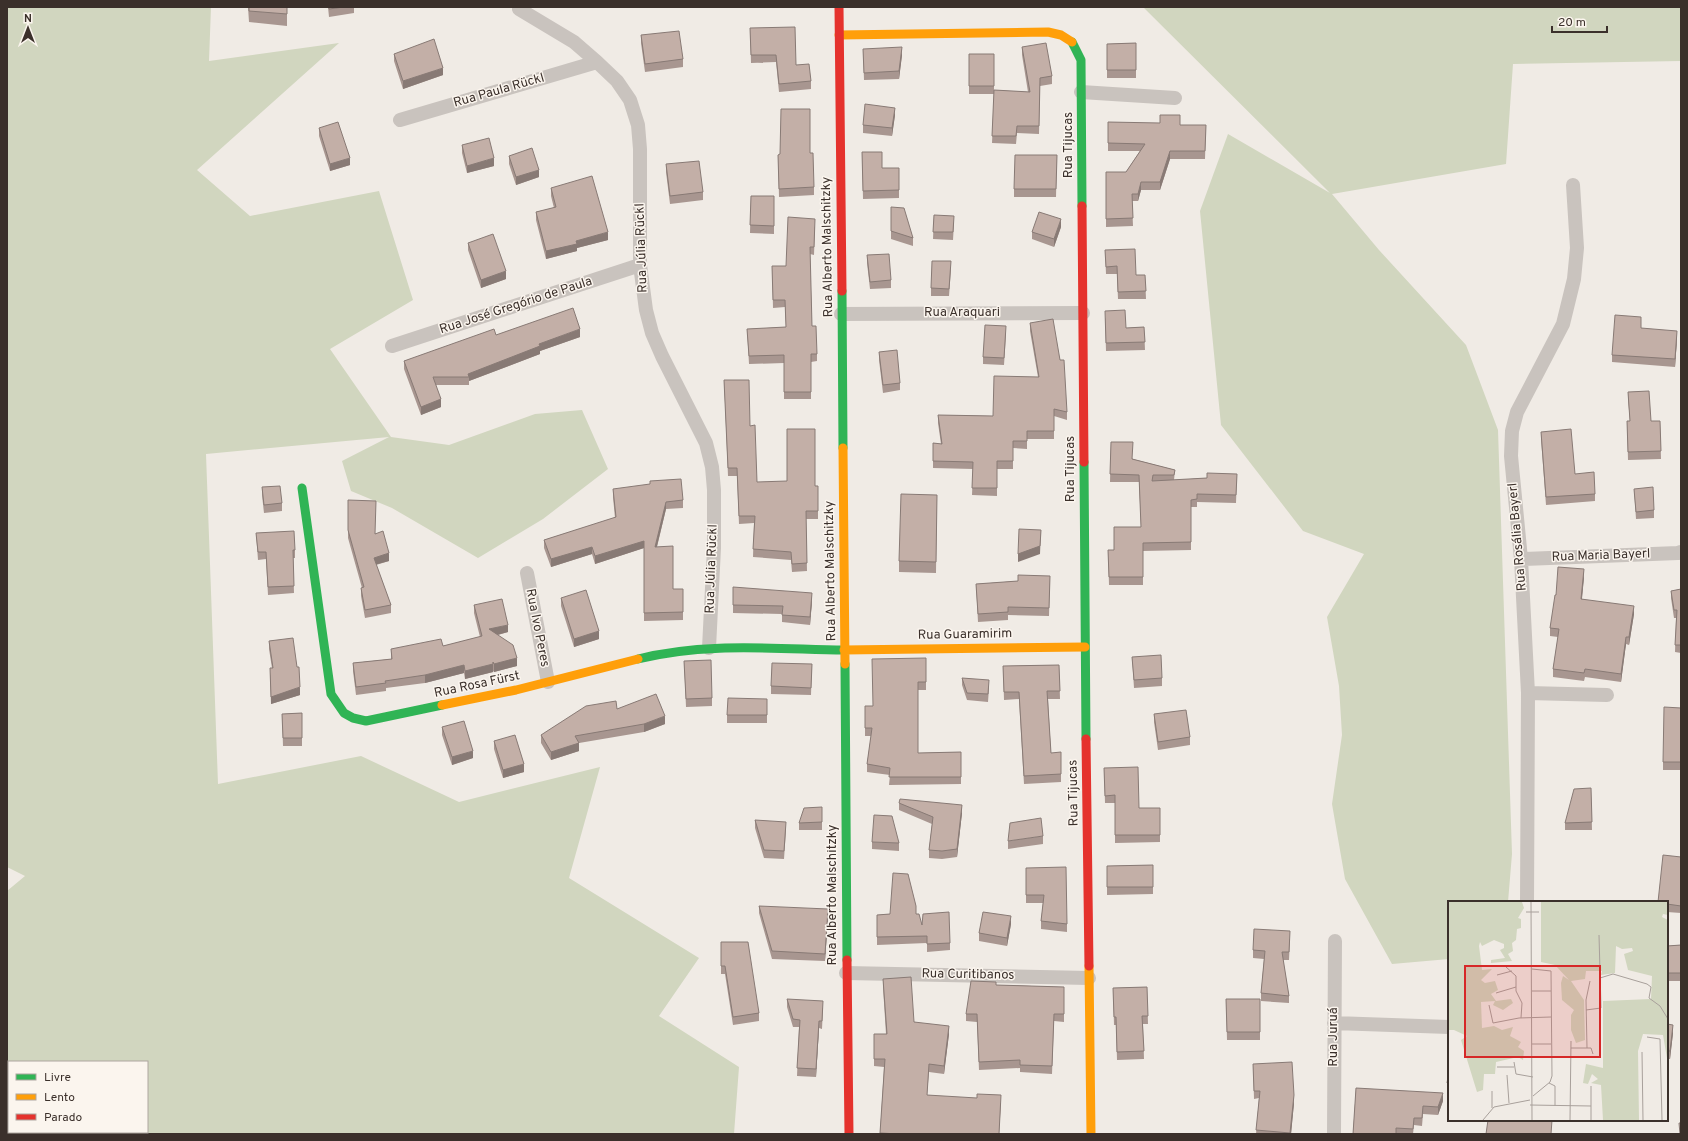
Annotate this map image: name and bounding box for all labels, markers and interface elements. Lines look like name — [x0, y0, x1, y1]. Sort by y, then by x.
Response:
north arrow — [8, 8, 48, 48]
scale bar — [1552, 8, 1607, 34]
text: N — [24, 12, 32, 26]
text: 20 m — [1558, 15, 1586, 31]
street label: Rua Paula Rückl — [452, 70, 546, 112]
street label: Rua Tijucas — [1061, 112, 1077, 178]
street label: Rua Alberto Malschitzky — [819, 176, 837, 318]
street label: Rua Júlia Rückl — [632, 203, 652, 293]
street label: Rua José Gregório de Paula — [438, 274, 594, 338]
street label: Rua Araquari — [924, 305, 1000, 321]
street label: Rua Tijucas — [1063, 436, 1079, 502]
street label: Rua Rosália Bayerl — [1505, 482, 1531, 592]
street label: Rua Alberto Malschitzky — [822, 500, 840, 642]
street label: Rua Júlia Rückl — [702, 524, 722, 614]
street label: Rua Maria Bayerl — [1551, 546, 1651, 566]
street label: Rua Ivo Peres — [522, 588, 552, 668]
street label: Rua Guaramirim — [918, 626, 1012, 644]
street label: Rua Rosa Fürst — [433, 668, 521, 702]
street label: Rua Tijucas — [1065, 760, 1083, 826]
street label: Rua Alberto Malschitzky — [825, 824, 841, 965]
inset map — [1448, 901, 1668, 1121]
street label: Rua Curitibanos — [921, 966, 1015, 984]
street label: Rua Juruá — [1326, 1007, 1342, 1067]
legend — [8, 1061, 148, 1133]
text: Livre — [44, 1070, 71, 1086]
text: Lento — [44, 1090, 75, 1106]
text: Parado — [44, 1110, 82, 1126]

